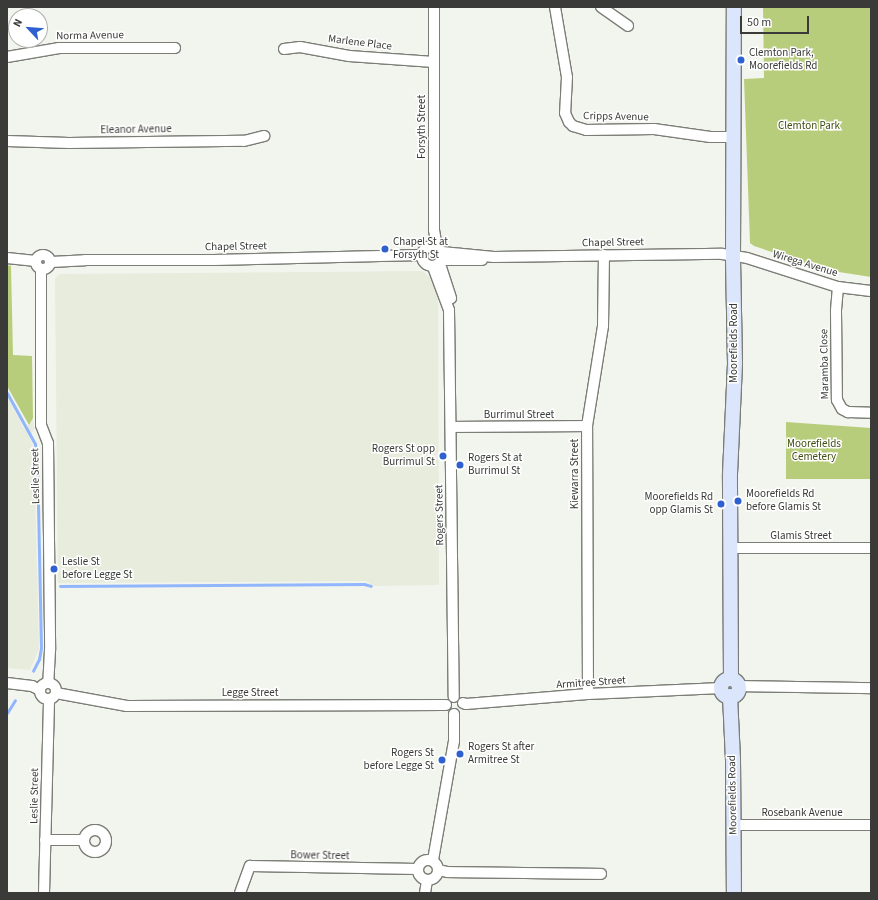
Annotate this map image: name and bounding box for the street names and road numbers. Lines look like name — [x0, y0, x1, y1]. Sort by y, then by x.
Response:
street label: Norma Avenue — [56, 29, 124, 43]
street label: Marlene Place — [327, 33, 393, 53]
street label: Forsyth Street — [415, 95, 429, 159]
street label: Cripps Avenue — [583, 110, 649, 124]
street label: Eleanor Avenue — [100, 123, 172, 137]
street label: Chapel Street — [582, 236, 644, 250]
street label: Chapel Street — [205, 240, 267, 254]
street label: Wirega Avenue — [771, 248, 839, 280]
street label: Moorefields Road — [727, 303, 741, 383]
street label: Maramba Close — [818, 329, 832, 399]
street label: Burrimul Street — [484, 408, 554, 422]
street label: Kiewarra Street — [568, 439, 582, 509]
street label: Leslie Street — [29, 448, 43, 504]
street label: Rogers Street — [433, 484, 447, 546]
street label: Glamis Street — [770, 529, 832, 543]
street label: Armitree Street — [556, 674, 626, 692]
street label: Legge Street — [222, 686, 278, 700]
street label: Moorefields Road — [726, 755, 740, 835]
street label: Leslie Street — [28, 768, 42, 824]
street label: Rosebank Avenue — [761, 806, 843, 820]
street label: Bower Street — [290, 849, 350, 863]

